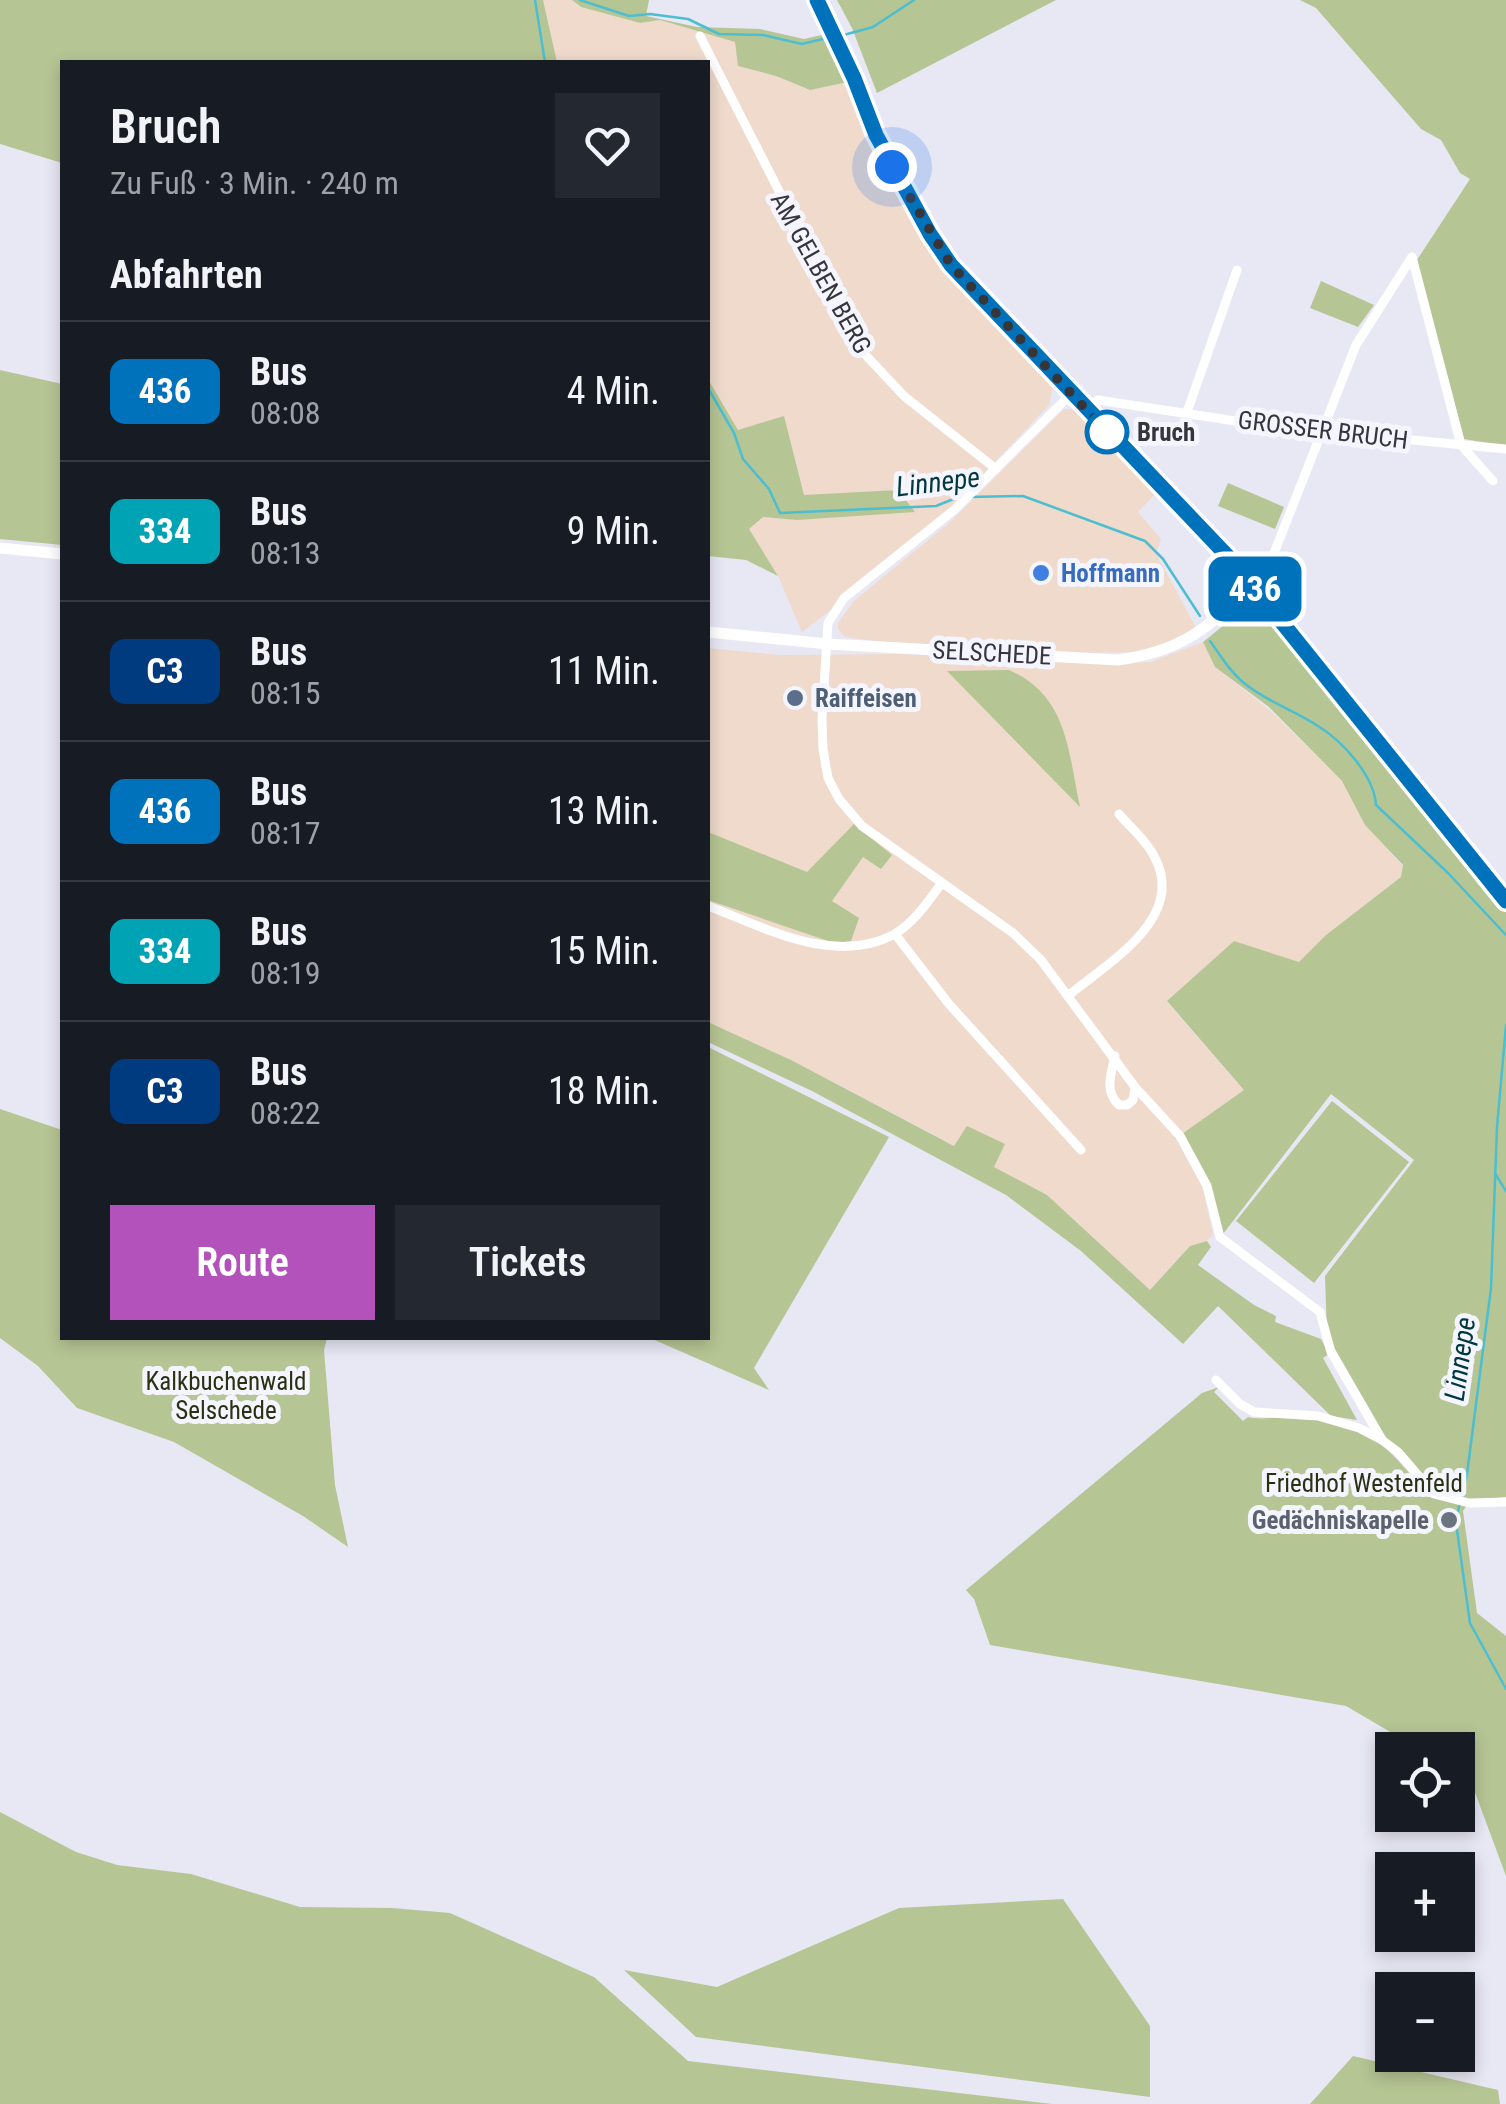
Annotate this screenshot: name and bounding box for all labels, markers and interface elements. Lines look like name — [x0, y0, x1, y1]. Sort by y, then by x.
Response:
button: heart — [555, 93, 660, 198]
text: Bruch — [110, 98, 222, 155]
your location — [867, 142, 917, 192]
text: Zu Fuß · 3 Min. · 240 m — [110, 164, 399, 202]
street label: AM GELBEN BERG — [765, 187, 877, 359]
text: Abfahrten — [110, 253, 263, 297]
text: Bus — [250, 350, 307, 394]
text: 4 Min. — [567, 369, 660, 413]
text: 436 — [138, 371, 192, 412]
text: 08:08 — [250, 394, 321, 432]
street label: GROSSER BRUCH — [1236, 405, 1410, 455]
marker: Bruch — [1086, 411, 1128, 453]
place label: Bruch — [1137, 418, 1195, 447]
water label: Linnepe — [894, 460, 982, 504]
text: Bus — [250, 490, 307, 534]
text: 9 Min. — [567, 509, 660, 553]
text: 334 — [138, 511, 192, 552]
text: 08:13 — [250, 534, 321, 572]
line badge: 436 — [1198, 556, 1312, 622]
place label: Hoffmann — [1061, 559, 1160, 588]
marker: Hoffmann — [1030, 562, 1052, 584]
text: 436 — [1228, 569, 1282, 610]
text: Bus — [250, 630, 307, 674]
street label: SELSCHEDE — [932, 635, 1052, 671]
text: 11 Min. — [548, 649, 660, 693]
text: C3 — [146, 651, 184, 692]
text: 08:15 — [250, 674, 321, 712]
place label: Raiffeisen — [815, 684, 917, 713]
marker: Raiffeisen — [784, 687, 806, 709]
text: Bus — [250, 770, 307, 814]
text: 13 Min. — [548, 789, 660, 833]
text: 436 — [138, 791, 192, 832]
text: 08:17 — [250, 814, 321, 852]
text: Bus — [250, 910, 307, 954]
text: 15 Min. — [548, 929, 660, 973]
text: 334 — [138, 931, 192, 972]
text: 08:19 — [250, 954, 321, 992]
text: Bus — [250, 1050, 307, 1094]
text: 18 Min. — [548, 1069, 660, 1113]
text: C3 — [146, 1071, 184, 1112]
text: 08:22 — [250, 1094, 321, 1132]
button: Route — [110, 1205, 375, 1320]
button: Tickets — [395, 1205, 660, 1320]
water label: Linnepe — [1438, 1315, 1482, 1403]
park label: Kalkbuchenwald Selschede — [146, 1367, 306, 1425]
park label: Friedhof Westenfeld — [1265, 1469, 1463, 1498]
place label: Gedächniskapelle — [1252, 1506, 1429, 1535]
marker: Gedächniskapelle — [1438, 1509, 1460, 1531]
map controls — [1375, 1732, 1475, 2072]
button: locate — [1375, 1732, 1475, 1832]
button: + — [1375, 1852, 1475, 1952]
button: − — [1375, 1972, 1475, 2072]

